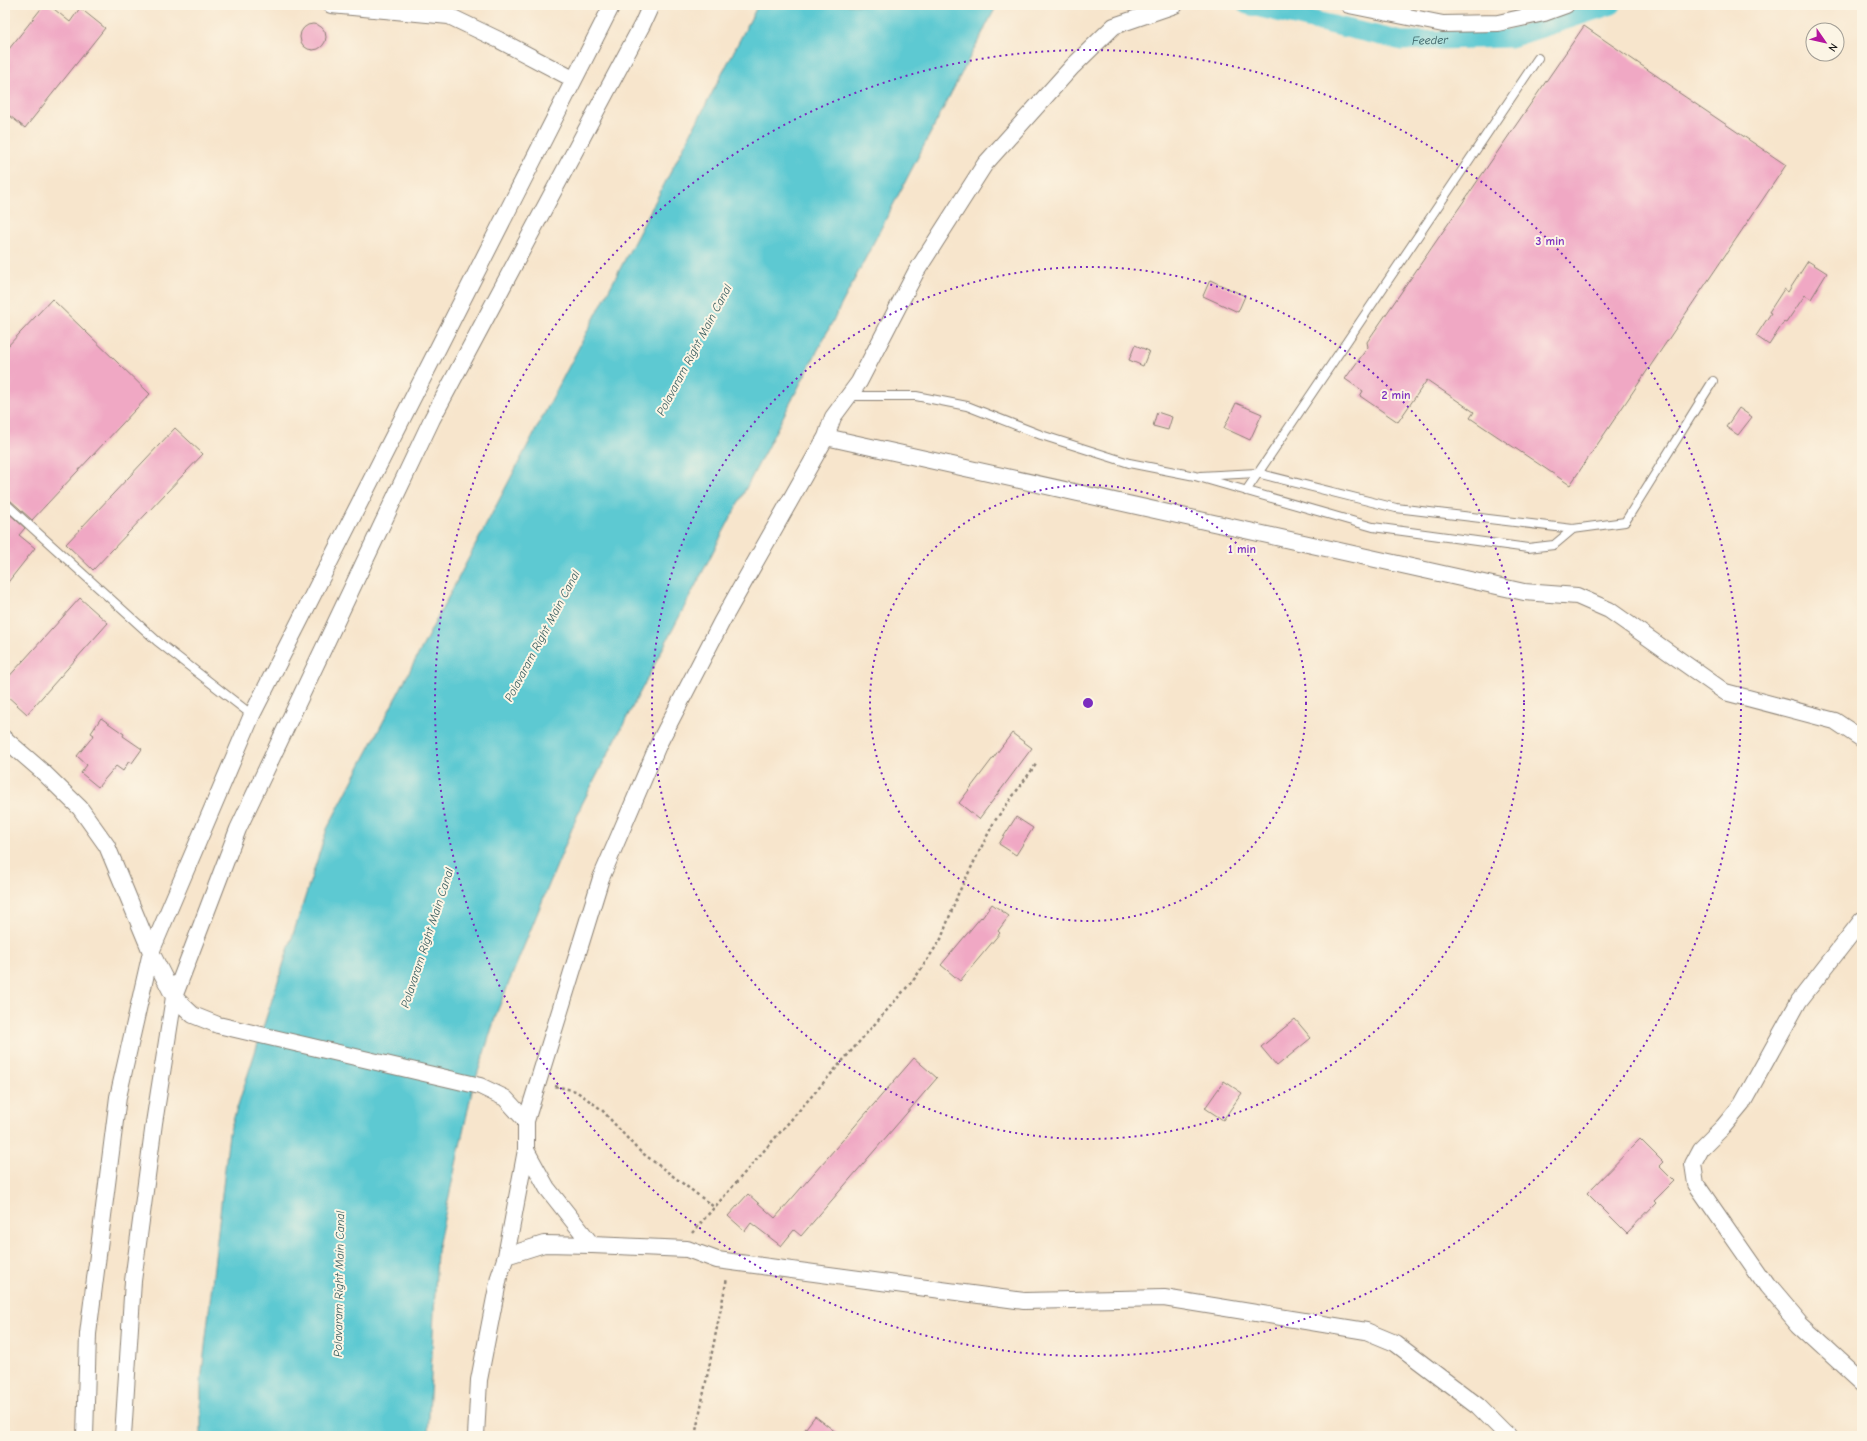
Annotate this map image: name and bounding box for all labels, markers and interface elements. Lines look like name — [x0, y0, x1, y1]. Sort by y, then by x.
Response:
north arrow — [1805, 22, 1845, 62]
water label: Feeder — [1412, 33, 1449, 48]
text: N — [1825, 41, 1840, 54]
text: 3 min — [1535, 234, 1565, 248]
water label: Polavaram Right Main Canal — [653, 282, 735, 418]
text: 2 min — [1381, 388, 1411, 402]
text: 1 min — [1228, 542, 1256, 556]
water label: Polavaram Right Main Canal — [501, 568, 583, 704]
centre of rings — [1081, 696, 1095, 710]
water label: Polavaram Right Main Canal — [398, 866, 456, 1010]
water label: Polavaram Right Main Canal — [331, 1210, 347, 1357]

